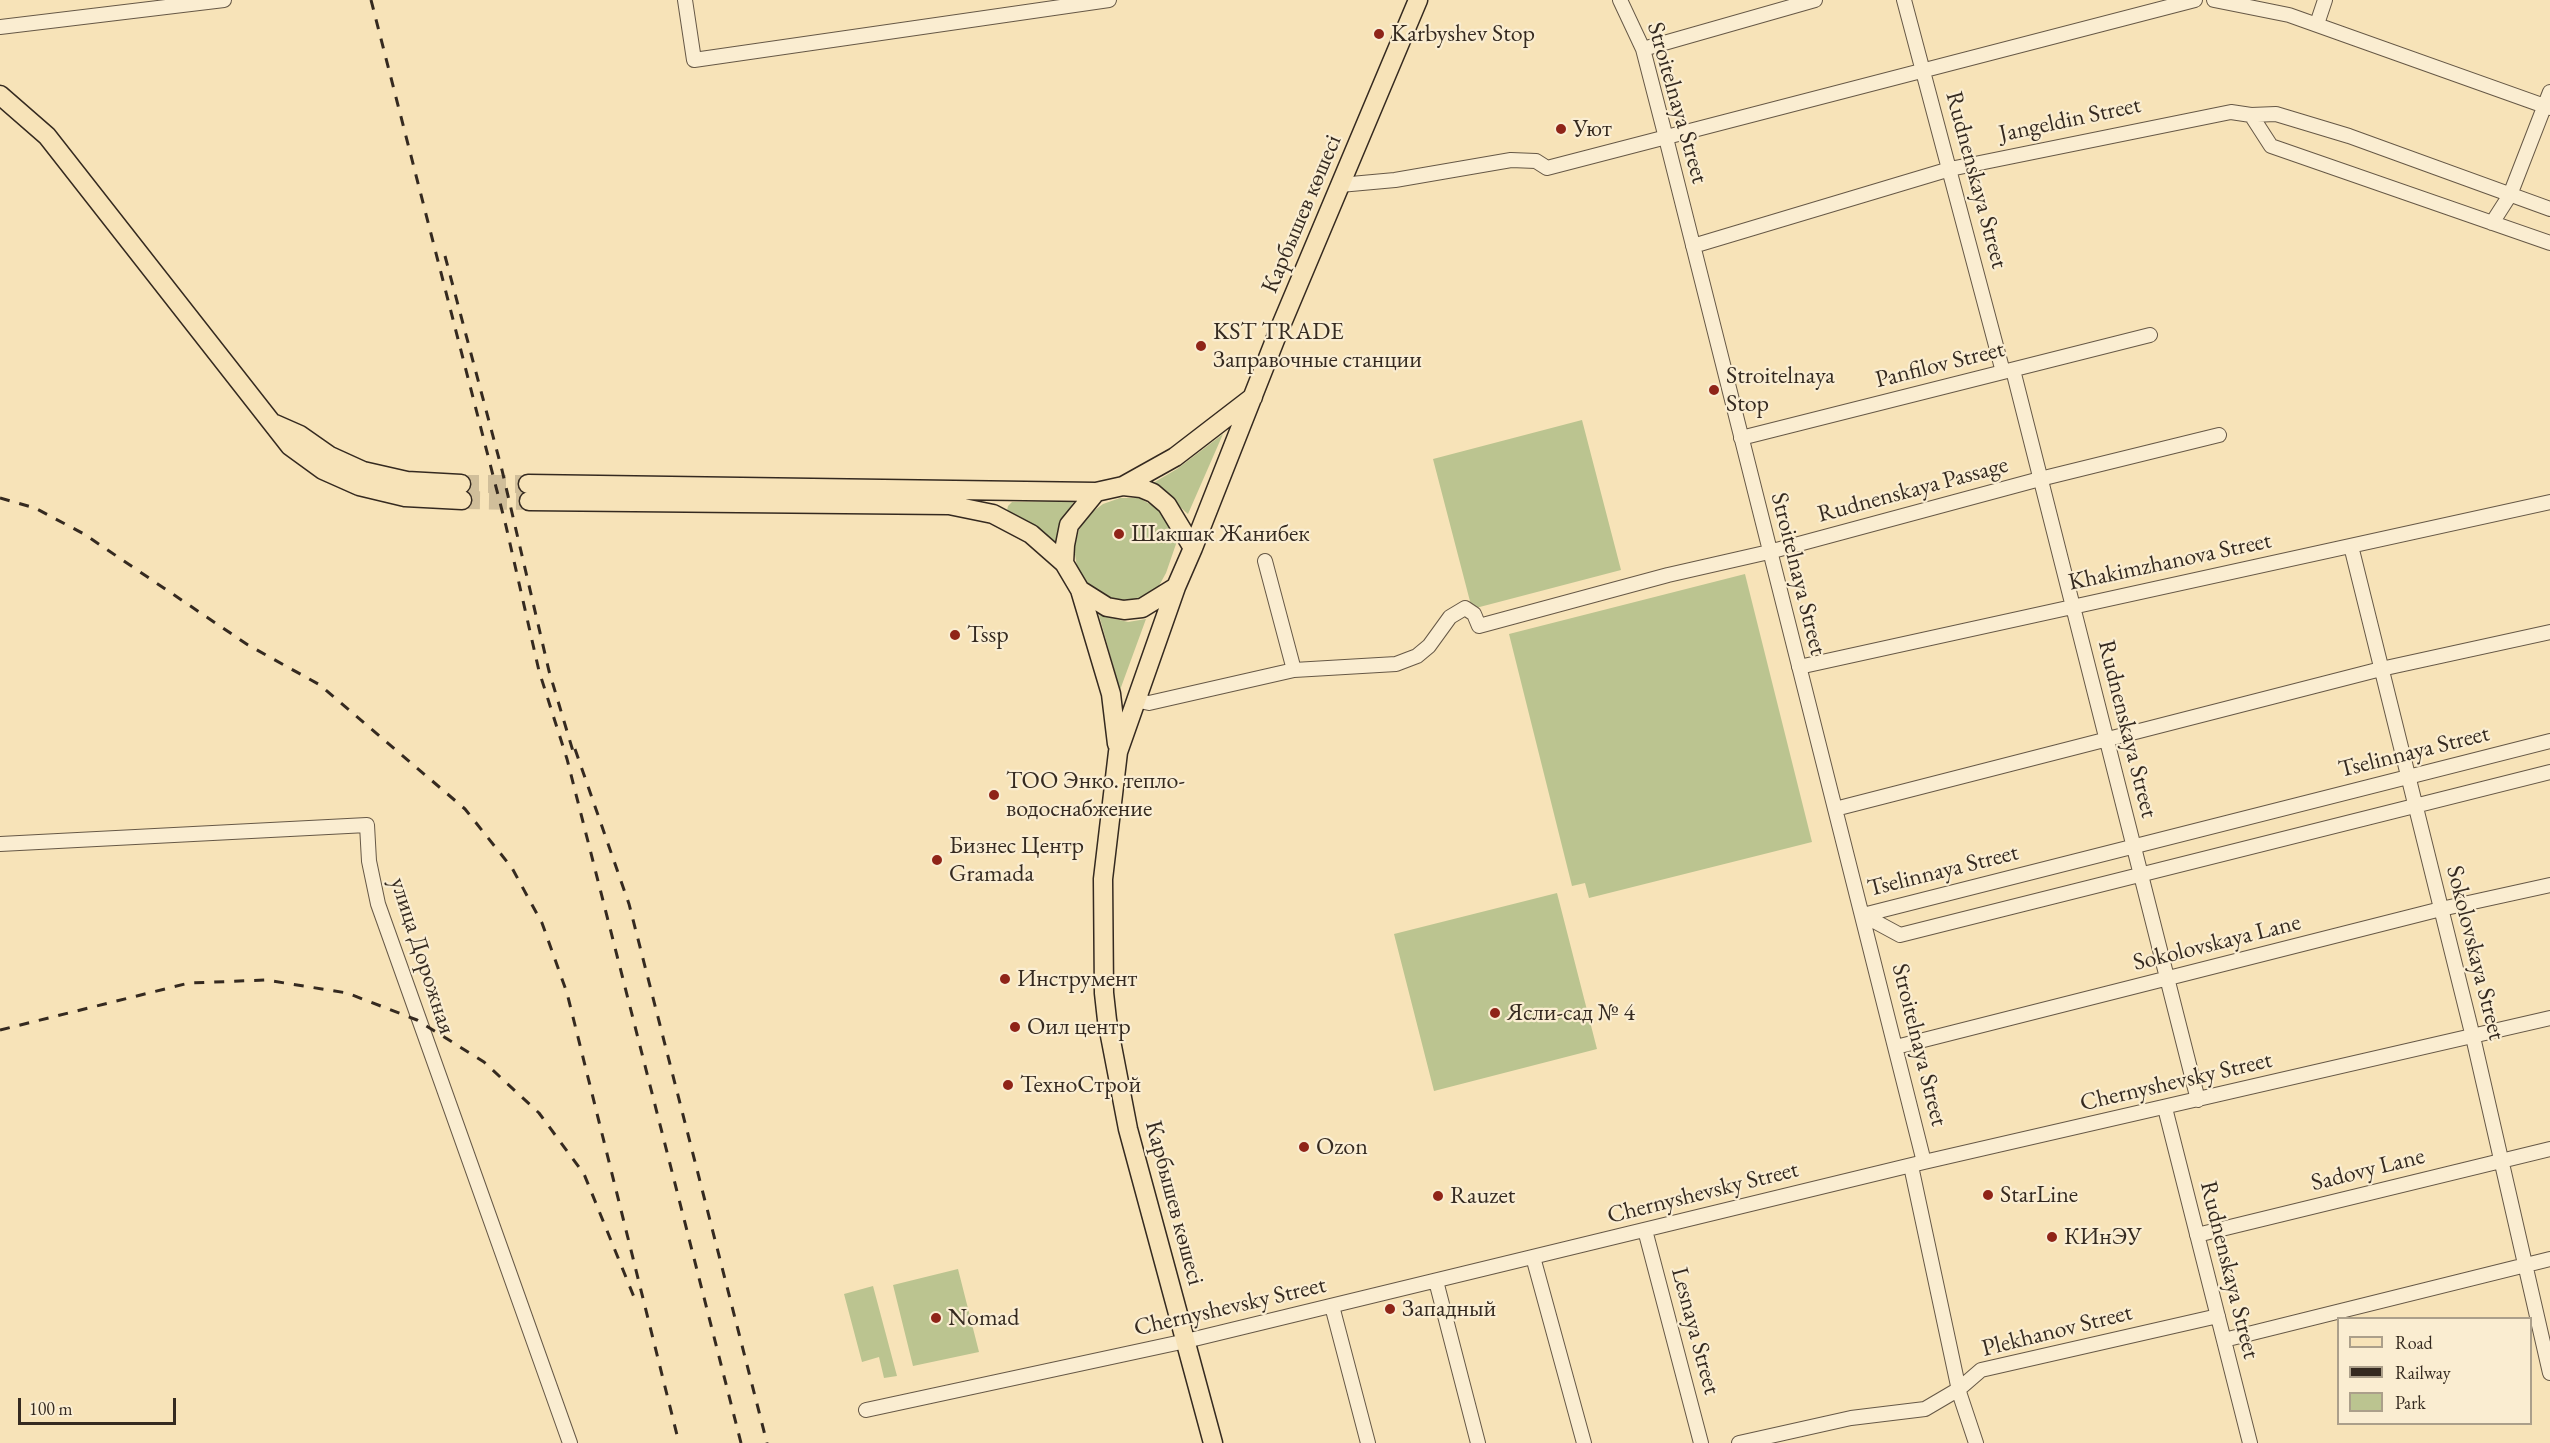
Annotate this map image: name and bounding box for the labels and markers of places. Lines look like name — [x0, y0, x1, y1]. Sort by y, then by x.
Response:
place label: Karbyshev Stop — [1391, 20, 1535, 48]
marker: Karbyshev Stop — [1372, 27, 1386, 41]
place label: Уют — [1573, 115, 1612, 143]
marker: Уют — [1554, 122, 1568, 136]
place label: KST TRADE Заправочные станции — [1213, 318, 1422, 374]
marker: KST TRADE Заправочные станции — [1194, 339, 1208, 353]
place label: Stroitelnaya Stop — [1726, 362, 1835, 418]
marker: Stroitelnaya Stop — [1707, 383, 1721, 397]
place label: Шакшак Жанибек — [1131, 520, 1310, 548]
marker: Шакшак Жанибек — [1112, 527, 1126, 541]
place label: Tssp — [967, 621, 1009, 649]
marker: Tssp — [948, 628, 962, 642]
place label: ТОО Энко. тепло- водоснабжение — [1006, 767, 1185, 823]
marker: ТОО Энко. тепло- водоснабжение — [987, 788, 1001, 802]
place label: Бизнес Центр Gramada — [949, 832, 1084, 888]
marker: Бизнес Центр Gramada — [930, 853, 944, 867]
place label: Инструмент — [1017, 965, 1137, 993]
marker: Инструмент — [998, 972, 1012, 986]
place label: Ясли-сад № 4 — [1507, 999, 1635, 1027]
marker: Ясли-сад № 4 — [1488, 1006, 1502, 1020]
place label: Оил центр — [1027, 1013, 1131, 1041]
marker: Оил центр — [1008, 1020, 1022, 1034]
place label: ТехноСтрой — [1020, 1071, 1141, 1099]
marker: ТехноСтрой — [1001, 1078, 1015, 1092]
place label: Ozon — [1316, 1133, 1368, 1161]
marker: Ozon — [1297, 1140, 1311, 1154]
place label: StarLine — [2000, 1181, 2078, 1209]
place label: Rauzet — [1450, 1182, 1515, 1210]
marker: StarLine — [1981, 1188, 1995, 1202]
marker: Rauzet — [1431, 1189, 1445, 1203]
place label: КИнЭУ — [2064, 1223, 2142, 1251]
marker: КИнЭУ — [2045, 1230, 2059, 1244]
place label: Западный — [1402, 1295, 1496, 1323]
marker: Западный — [1383, 1302, 1397, 1316]
place label: Nomad — [948, 1304, 1019, 1332]
marker: Nomad — [929, 1311, 943, 1325]

